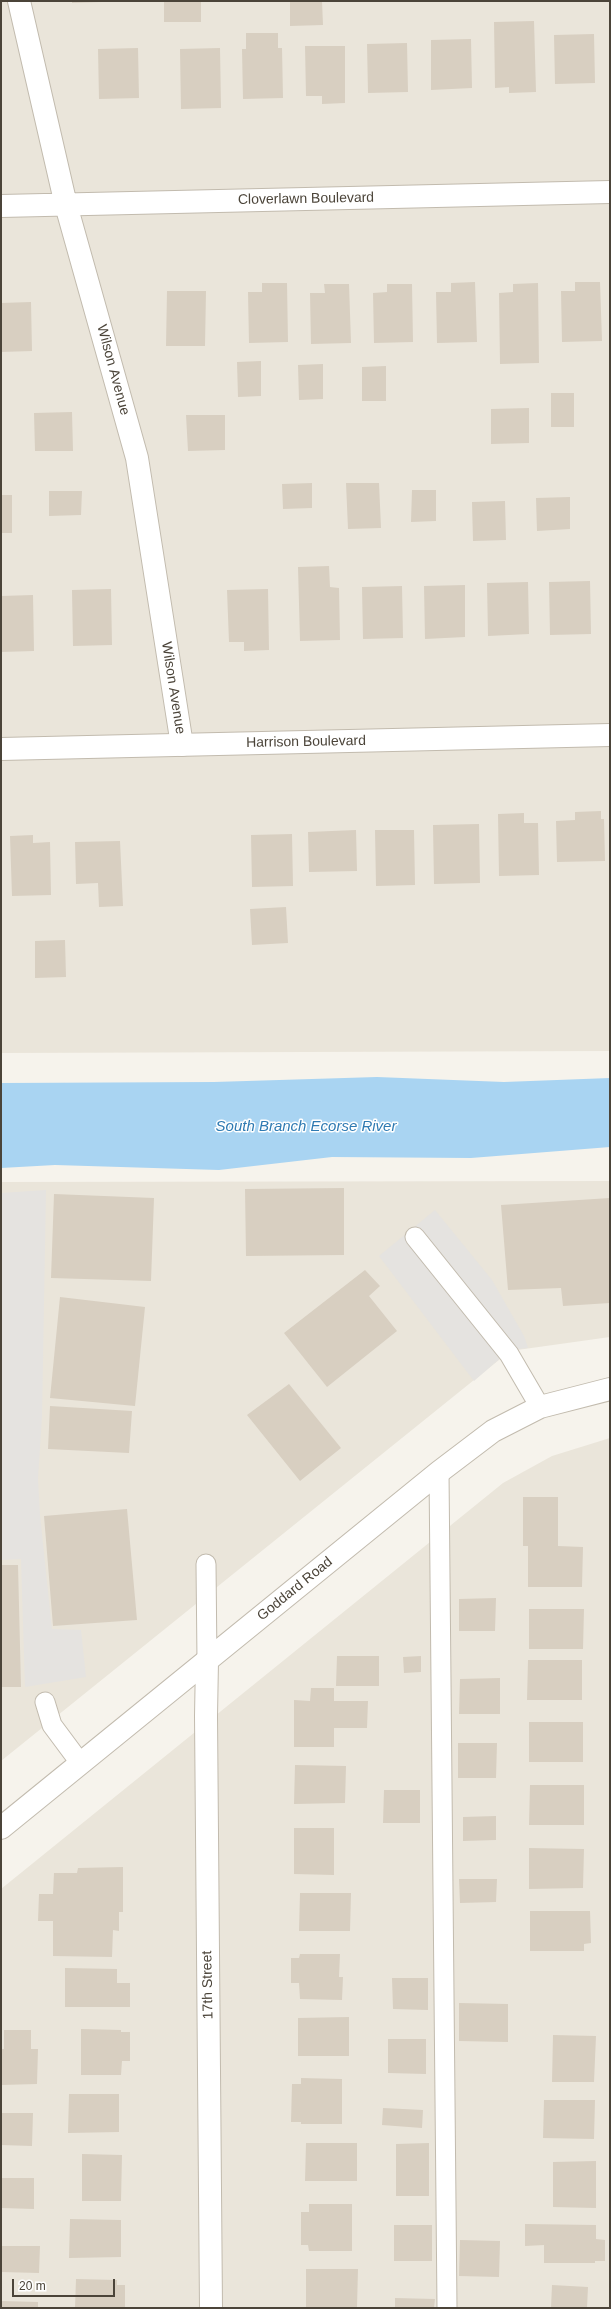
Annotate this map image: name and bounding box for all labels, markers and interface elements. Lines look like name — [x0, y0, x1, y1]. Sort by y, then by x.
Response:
street label: Cloverlawn Boulevard — [238, 189, 374, 209]
street label: Wilson Avenue — [93, 323, 133, 417]
street label: Wilson Avenue — [157, 641, 189, 735]
street label: Harrison Boulevard — [246, 733, 366, 751]
water label: South Branch Ecorse River — [216, 1118, 396, 1136]
street label: Goddard Road — [254, 1554, 336, 1624]
street label: 17th Street — [199, 1951, 217, 2019]
scale bar — [14, 2271, 117, 2297]
text: 20 m — [19, 2279, 46, 2293]

